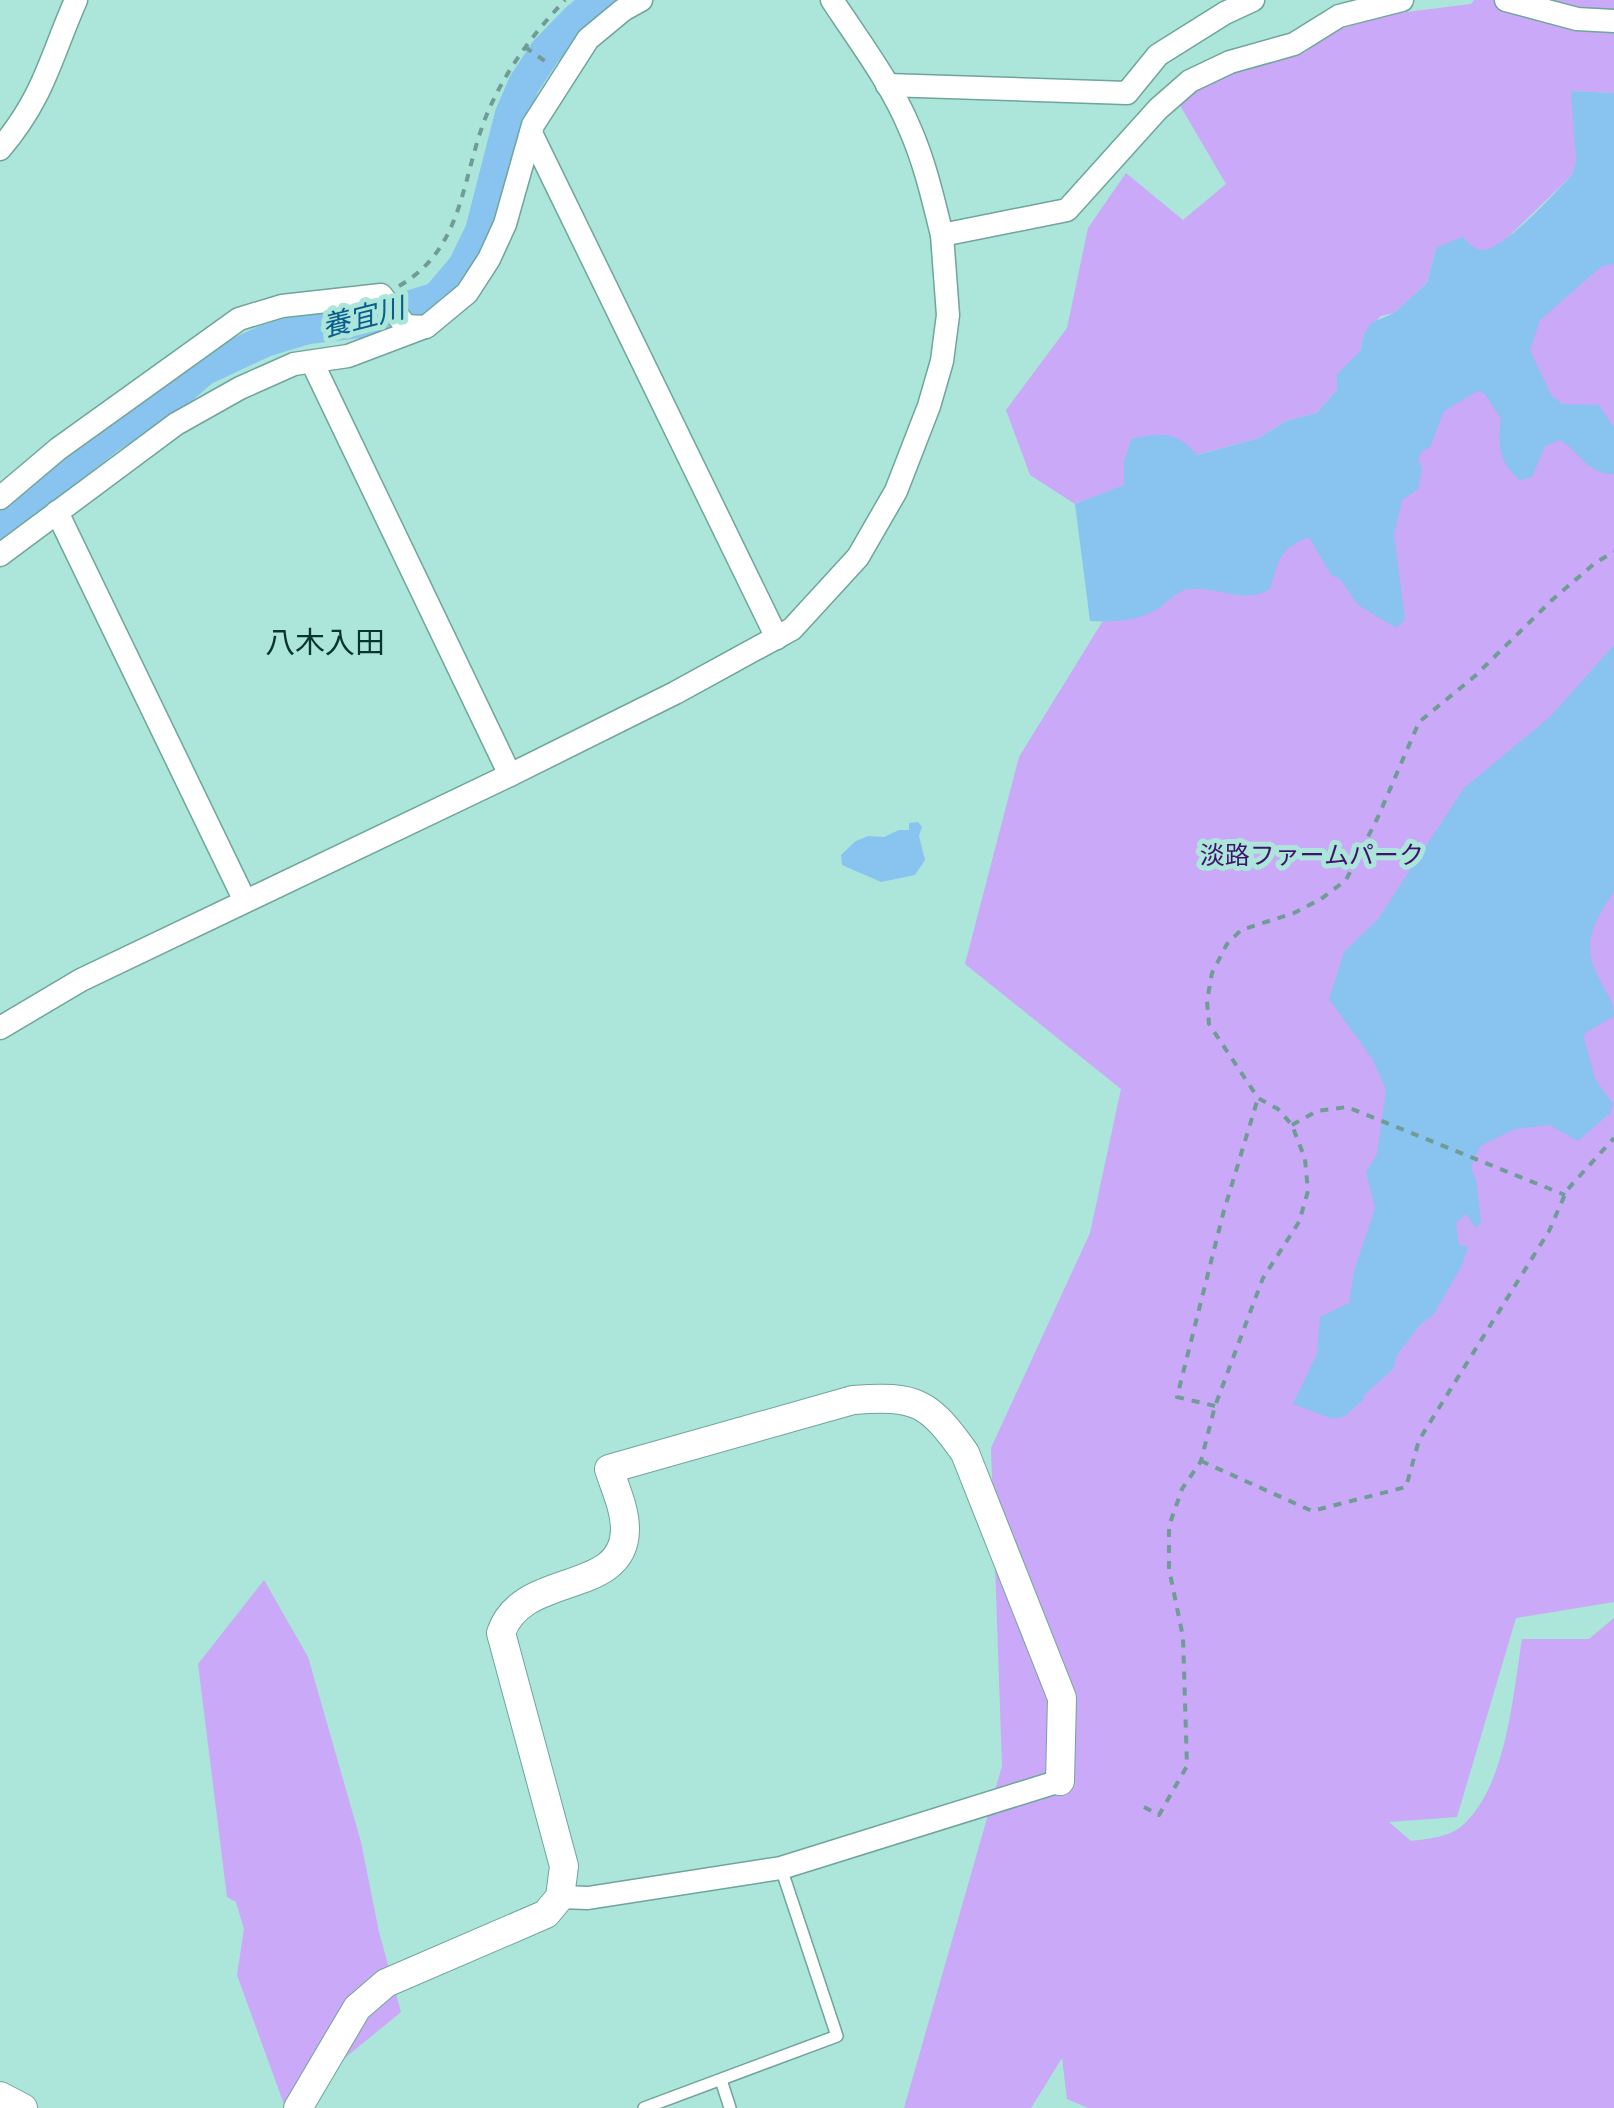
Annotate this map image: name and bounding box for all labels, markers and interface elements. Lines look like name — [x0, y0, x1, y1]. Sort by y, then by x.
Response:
water label: 養宜川 — [318, 290, 411, 344]
district label: 八木入田 — [265, 624, 385, 661]
park label: 淡路ファームパーク — [1200, 840, 1424, 870]

